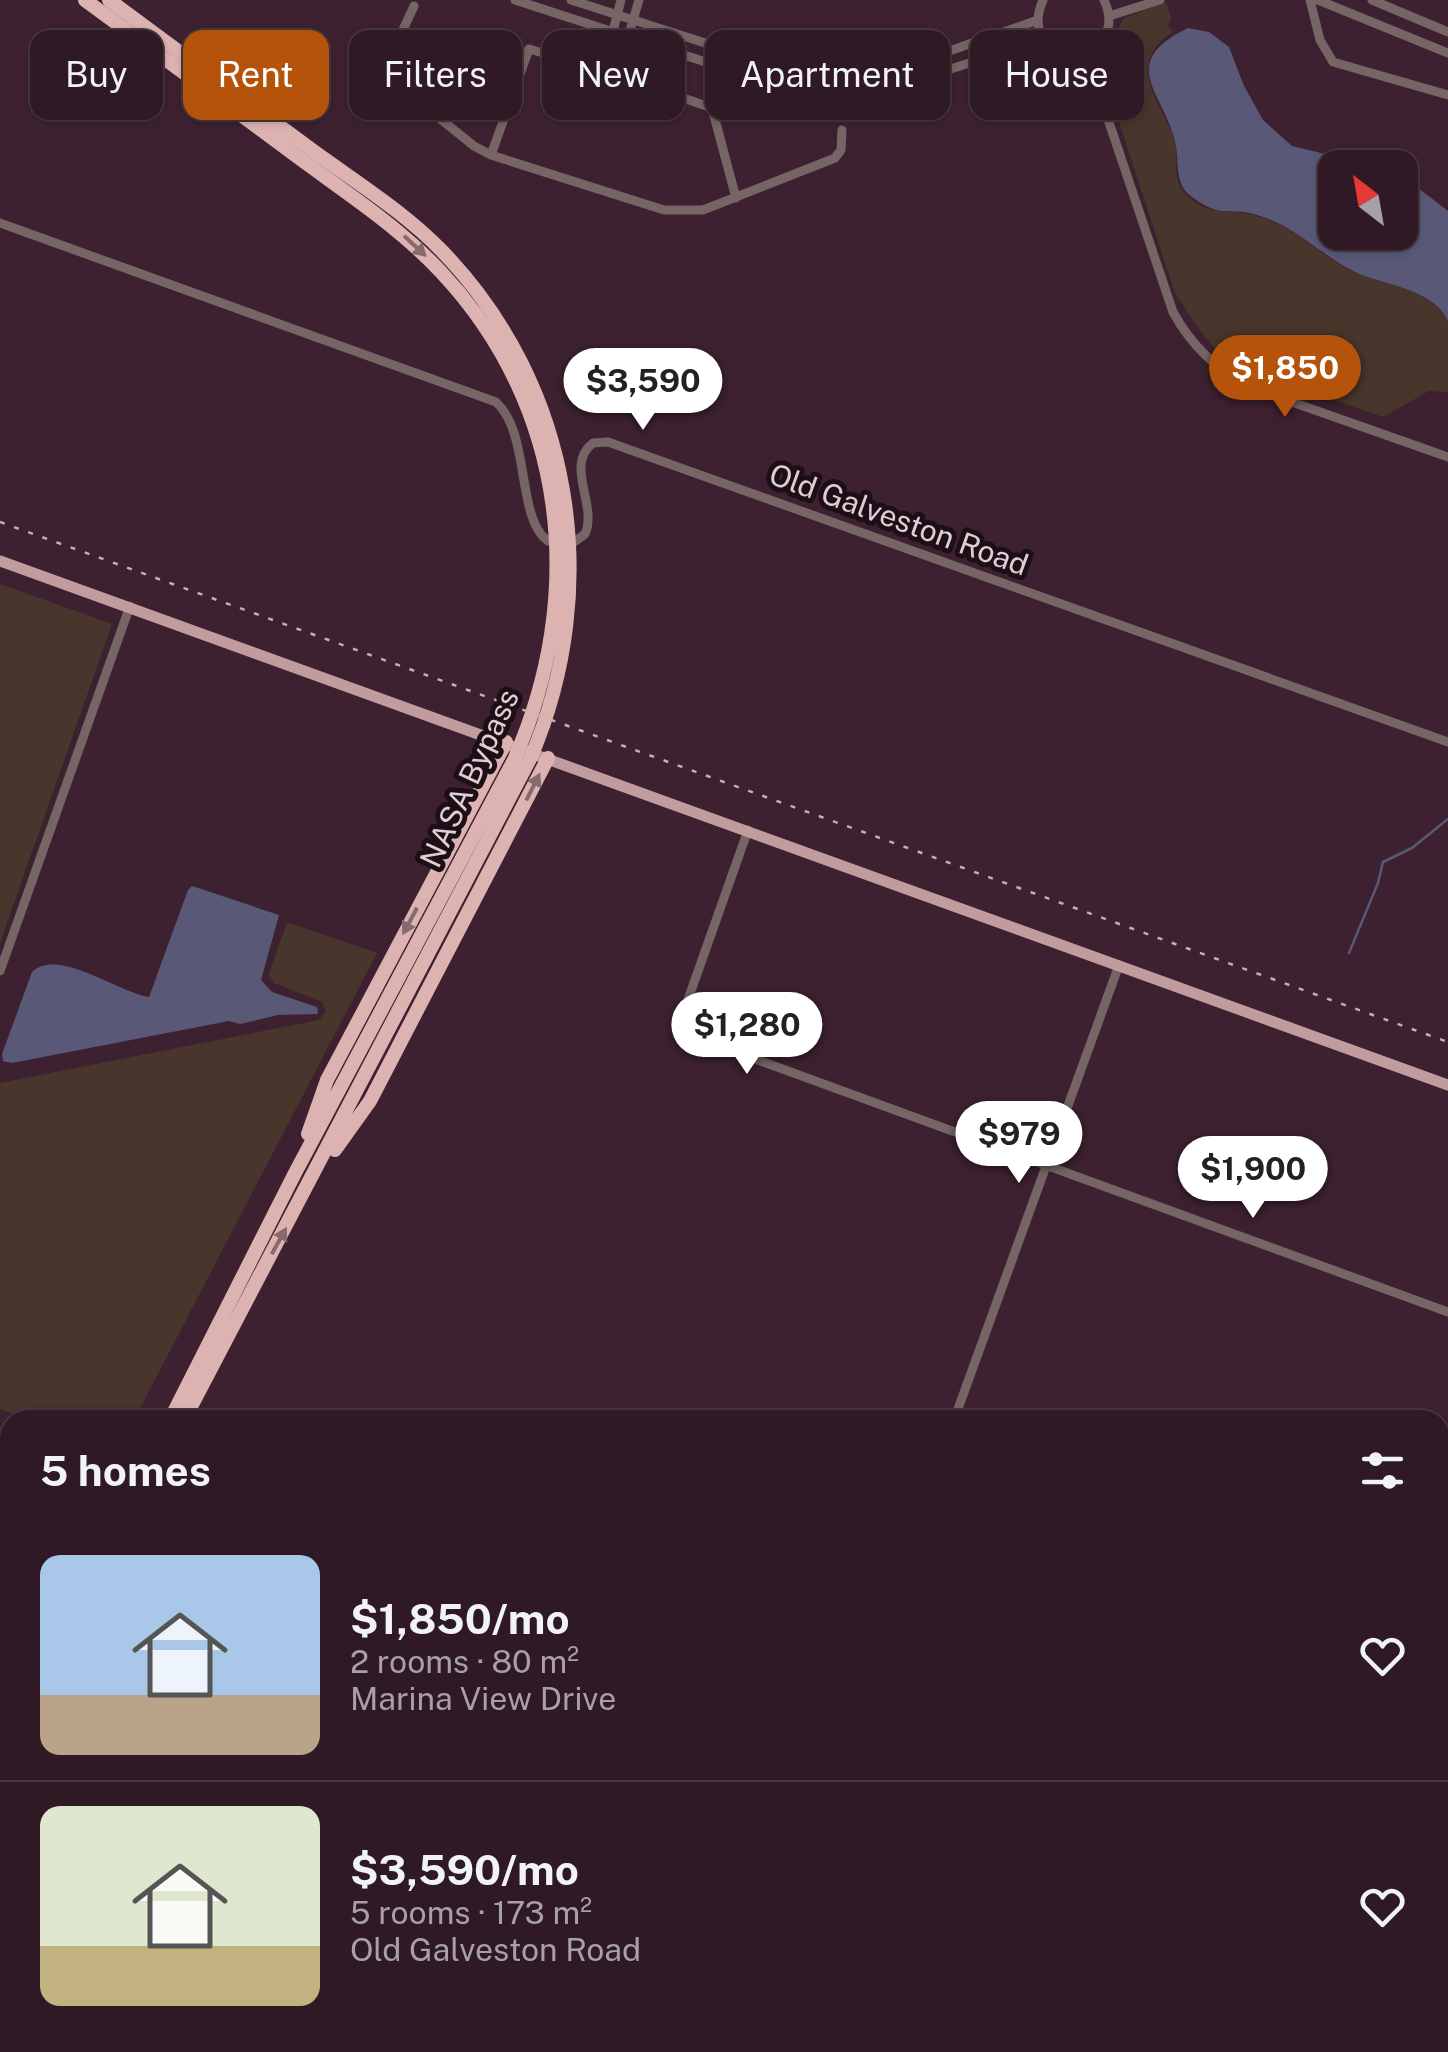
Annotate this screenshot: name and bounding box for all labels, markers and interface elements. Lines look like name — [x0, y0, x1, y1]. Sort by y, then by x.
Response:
chip: Buy — [30, 30, 163, 120]
chip: Rent — [183, 30, 329, 120]
chip: Filters — [349, 30, 522, 120]
chip: New — [542, 30, 685, 120]
chip: Apartment — [705, 30, 950, 120]
chip: House — [970, 30, 1144, 120]
north arrow — [1318, 150, 1418, 250]
map controls — [1318, 150, 1418, 250]
one-way arrow — [403, 234, 427, 257]
pin: $1,850 — [1204, 335, 1366, 420]
pin: $3,590 — [562, 348, 724, 433]
text: $1,850 — [1231, 349, 1339, 386]
text: $3,590 — [585, 362, 701, 399]
street label: Old Galveston Road — [765, 455, 1033, 583]
street label: NASA Bypass — [412, 683, 526, 873]
one-way arrow — [524, 773, 541, 802]
one-way arrow — [402, 906, 419, 935]
pin: $1,280 — [666, 992, 828, 1077]
text: $1,280 — [693, 1006, 801, 1043]
pin: $979 — [960, 1101, 1078, 1186]
text: $979 — [977, 1115, 1061, 1152]
pin: $1,900 — [1172, 1136, 1334, 1221]
text: $1,900 — [1200, 1150, 1306, 1187]
one-way arrow — [270, 1226, 287, 1255]
icon: filters — [1355, 1443, 1410, 1498]
text: 5 homes — [40, 1446, 211, 1495]
text: $1,850/mo — [350, 1594, 570, 1643]
icon: home — [120, 1595, 240, 1715]
icon: heart — [1355, 1628, 1410, 1683]
text: 2 rooms · 80 m² — [350, 1643, 579, 1680]
text: Marina View Drive — [350, 1680, 616, 1717]
text: $3,590/mo — [350, 1845, 579, 1894]
icon: home — [120, 1846, 240, 1966]
icon: heart — [1355, 1879, 1410, 1934]
text: 5 rooms · 173 m² — [350, 1894, 592, 1931]
text: Old Galveston Road — [350, 1931, 641, 1968]

